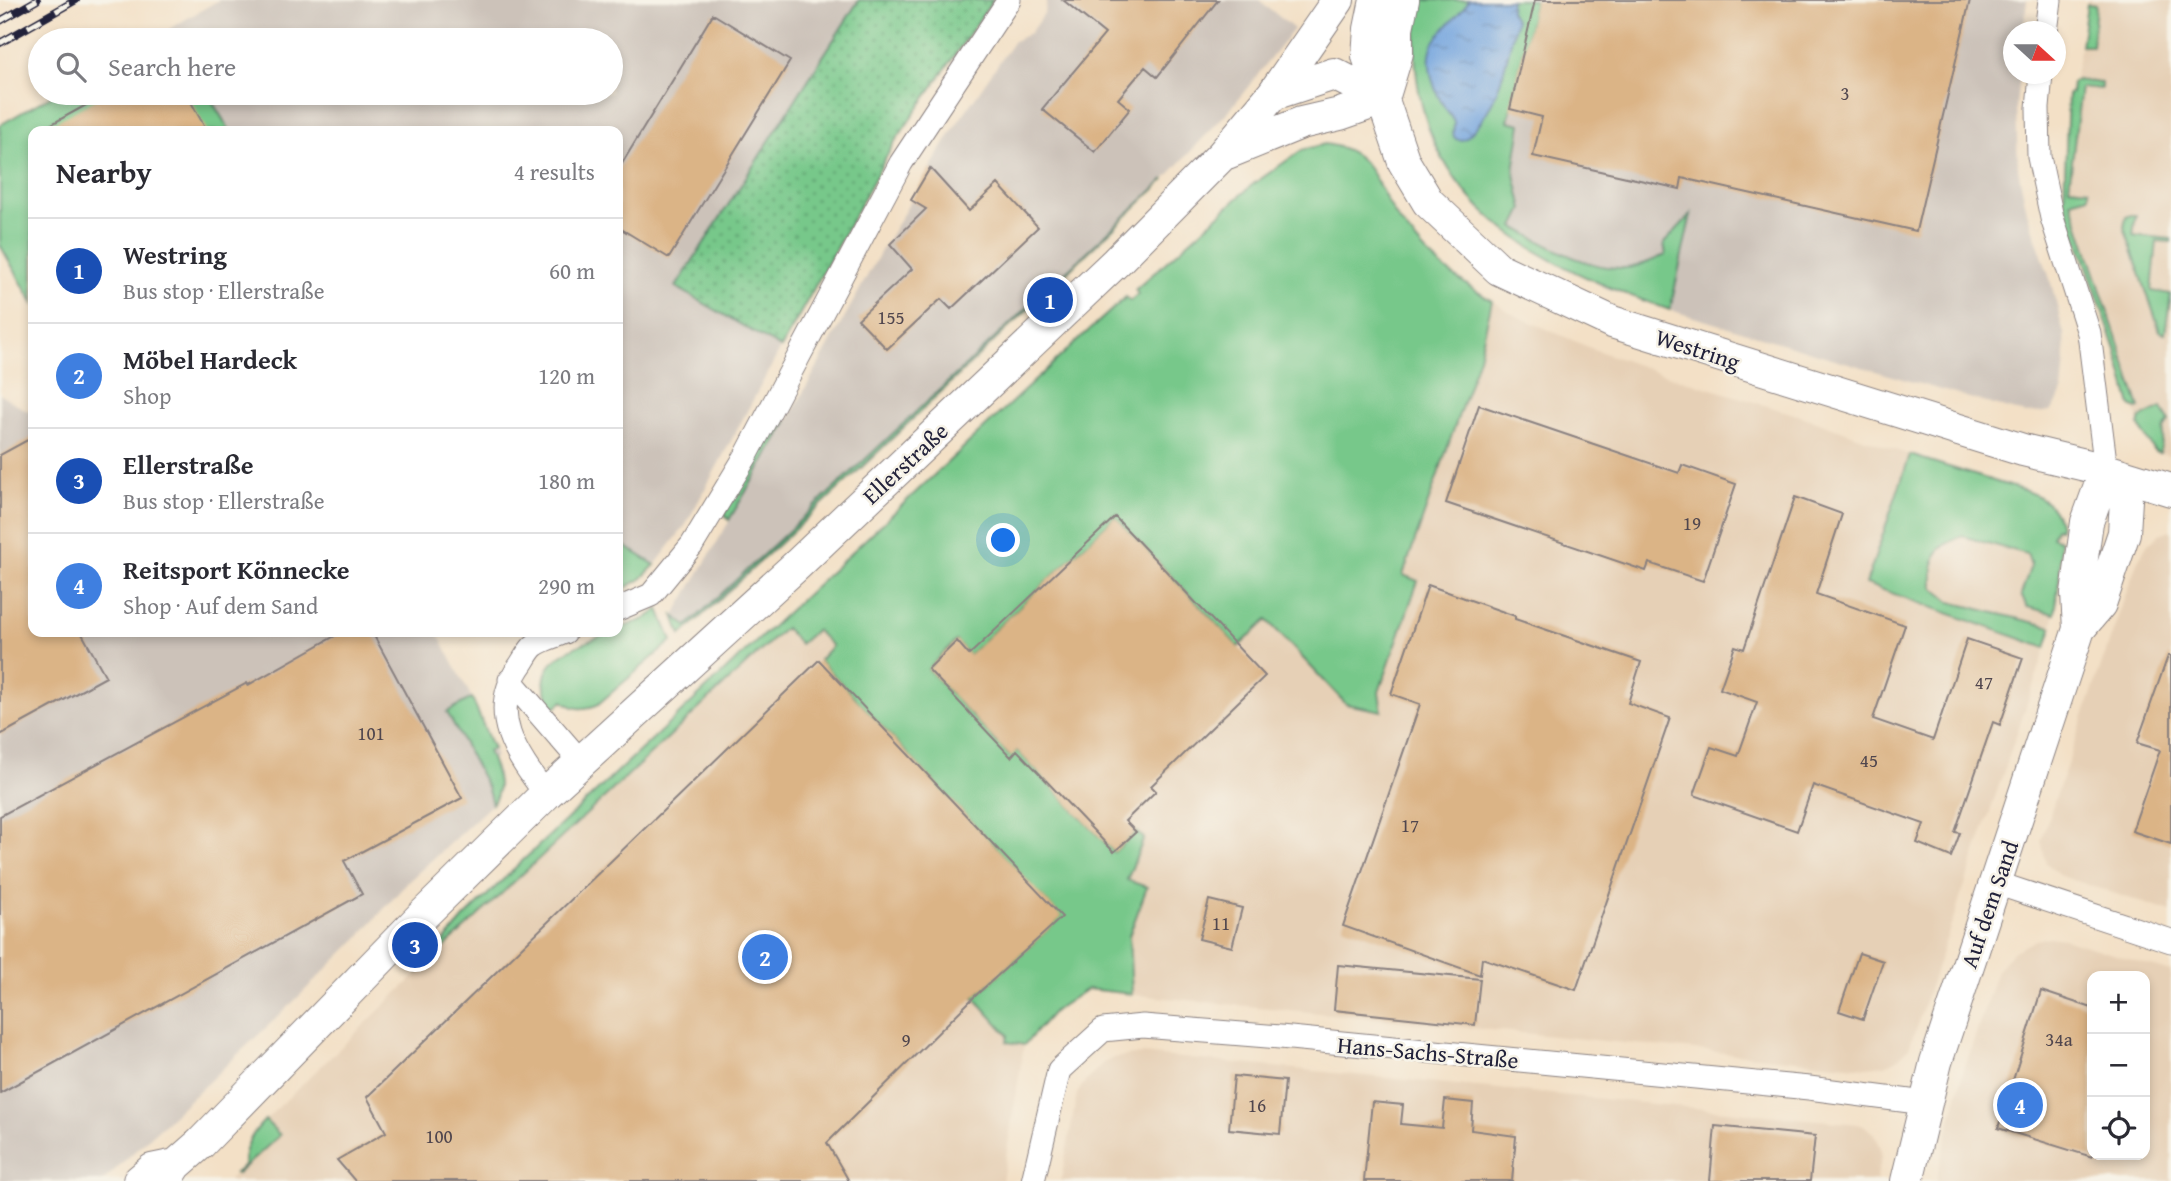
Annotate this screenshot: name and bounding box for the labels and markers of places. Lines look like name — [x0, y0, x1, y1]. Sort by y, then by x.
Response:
pin: 1 — [1027, 274, 1073, 326]
pin: 3 — [392, 919, 438, 971]
pin: 2 — [742, 931, 788, 983]
pin: 4 — [1997, 1079, 2043, 1131]

